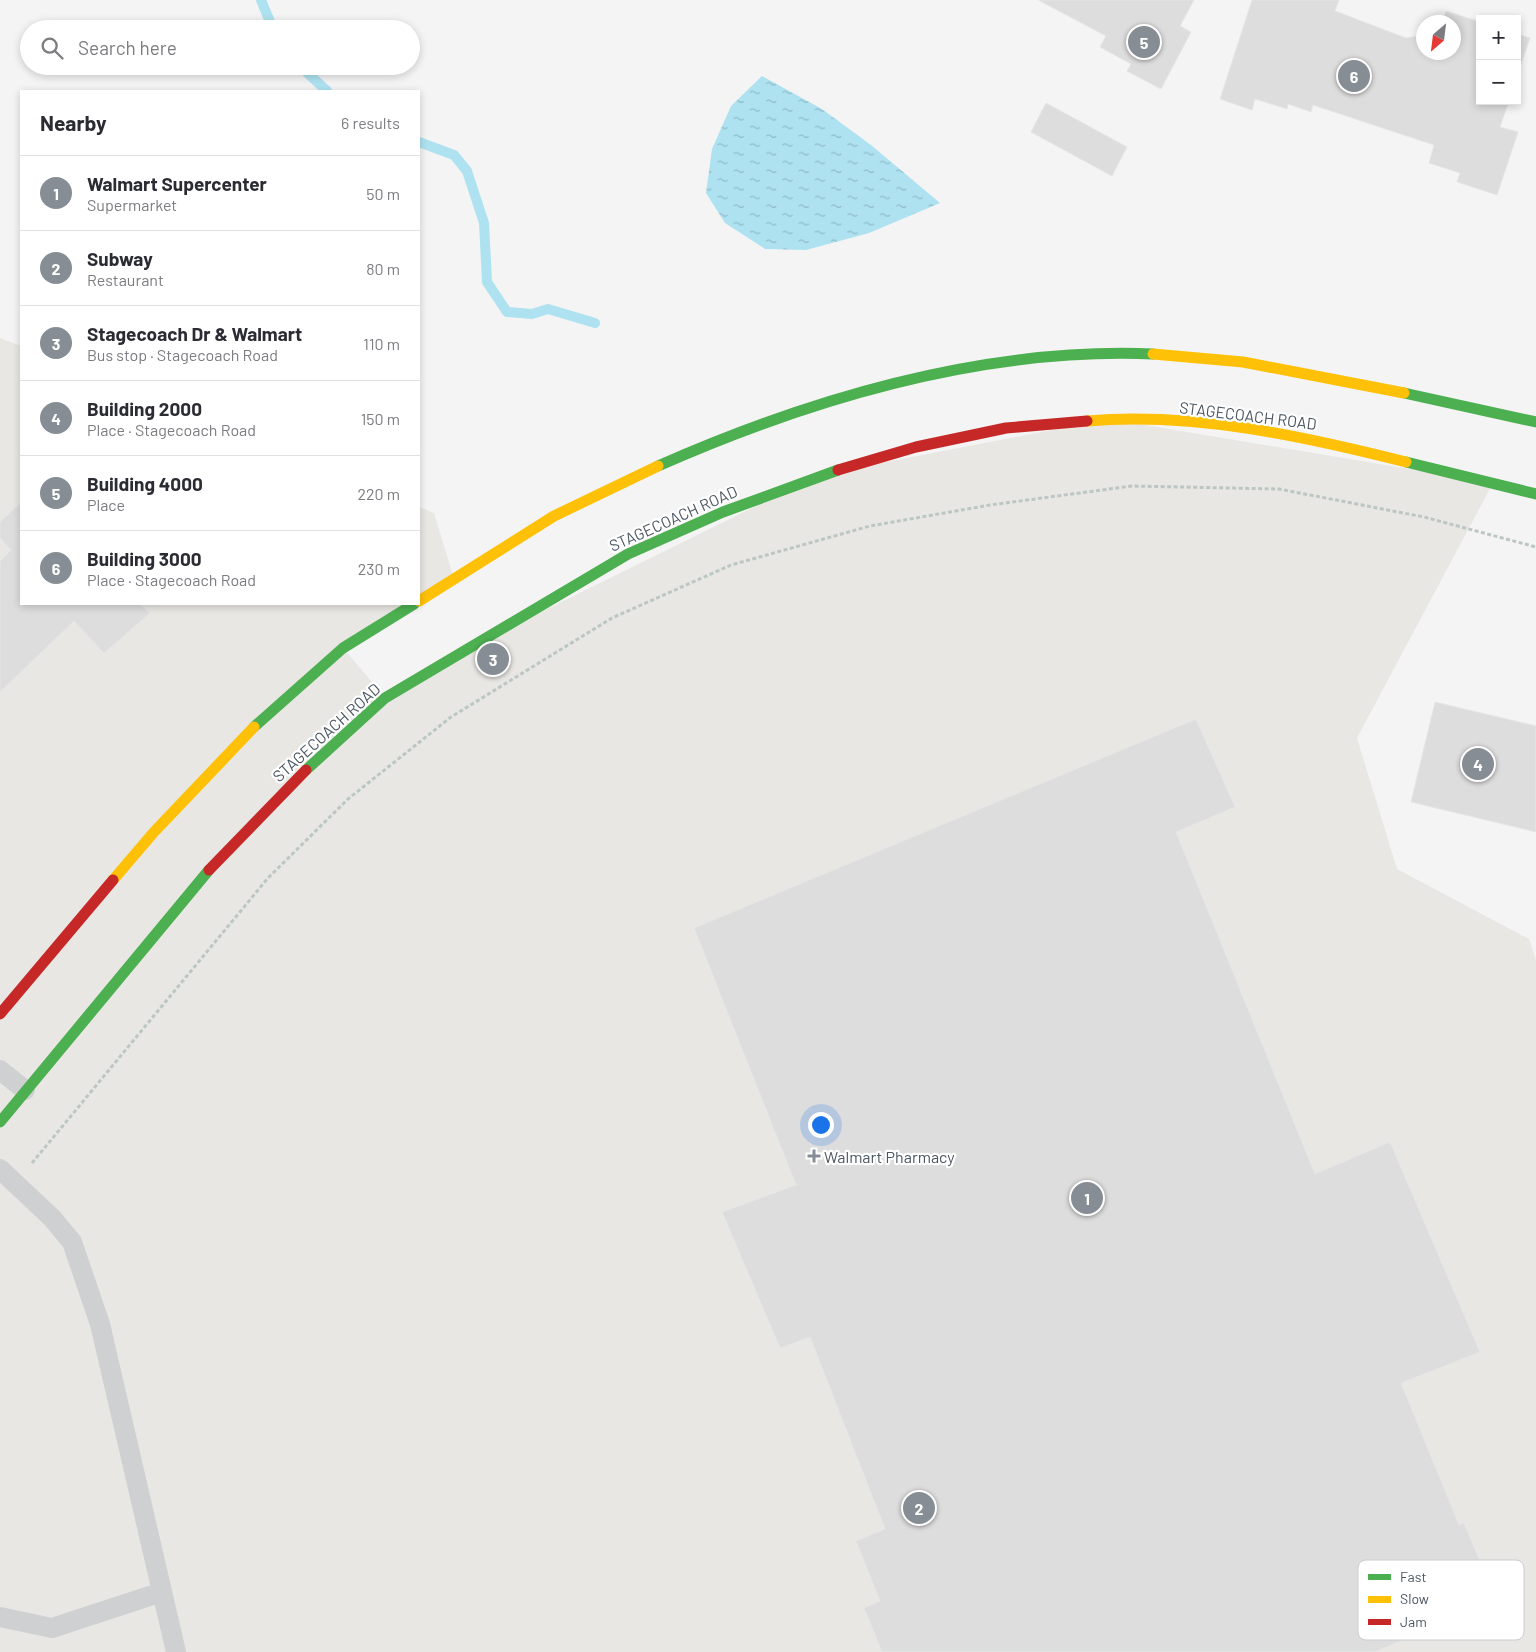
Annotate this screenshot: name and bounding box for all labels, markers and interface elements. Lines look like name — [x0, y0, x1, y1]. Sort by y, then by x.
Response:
north arrow — [1416, 15, 1461, 60]
map controls — [1476, 15, 1521, 105]
button: + — [1476, 15, 1521, 60]
search box — [20, 20, 420, 75]
pin: 5 — [1128, 23, 1160, 61]
icon: search — [38, 34, 66, 62]
text: Search here — [78, 36, 177, 59]
pin: 6 — [1338, 57, 1370, 95]
button: − — [1476, 60, 1521, 105]
text: Nearby — [40, 110, 106, 135]
text: 6 results — [341, 113, 400, 132]
text: Walmart Supercenter — [87, 172, 267, 195]
text: 1 — [53, 184, 59, 203]
text: 50 m — [366, 184, 400, 203]
text: Supermarket — [87, 195, 177, 214]
text: Subway — [87, 247, 153, 270]
text: 2 — [52, 259, 60, 278]
text: 80 m — [366, 259, 400, 278]
text: Restaurant — [87, 270, 164, 289]
text: Stagecoach Dr & Walmart — [87, 322, 302, 345]
text: 3 — [52, 334, 60, 353]
text: 110 m — [363, 334, 400, 353]
text: Bus stop · Stagecoach Road — [87, 345, 278, 364]
text: Building 2000 — [87, 397, 202, 420]
street label: STAGECOACH ROAD — [1178, 397, 1318, 433]
text: 4 — [51, 409, 61, 428]
text: 150 m — [361, 409, 400, 428]
text: Place · Stagecoach Road — [87, 420, 256, 439]
text: Building 4000 — [87, 472, 203, 495]
street label: STAGECOACH ROAD — [606, 481, 740, 555]
text: 5 — [52, 484, 60, 503]
text: 220 m — [357, 484, 400, 503]
text: Place — [87, 495, 125, 514]
text: Building 3000 — [87, 547, 202, 570]
text: 6 — [52, 559, 60, 578]
text: 230 m — [358, 559, 400, 578]
text: Place · Stagecoach Road — [87, 570, 256, 589]
pin: 3 — [477, 640, 509, 678]
street label: STAGECOACH ROAD — [268, 679, 384, 785]
pin: 4 — [1462, 745, 1494, 783]
your location — [808, 1112, 834, 1138]
place label: Walmart Pharmacy — [824, 1147, 955, 1166]
marker: Walmart Pharmacy — [808, 1150, 820, 1162]
pin: 1 — [1071, 1179, 1103, 1217]
pin: 2 — [903, 1489, 935, 1527]
legend — [1358, 1560, 1524, 1640]
text: Fast — [1400, 1568, 1426, 1585]
text: Slow — [1400, 1590, 1429, 1607]
text: Jam — [1400, 1613, 1427, 1630]

